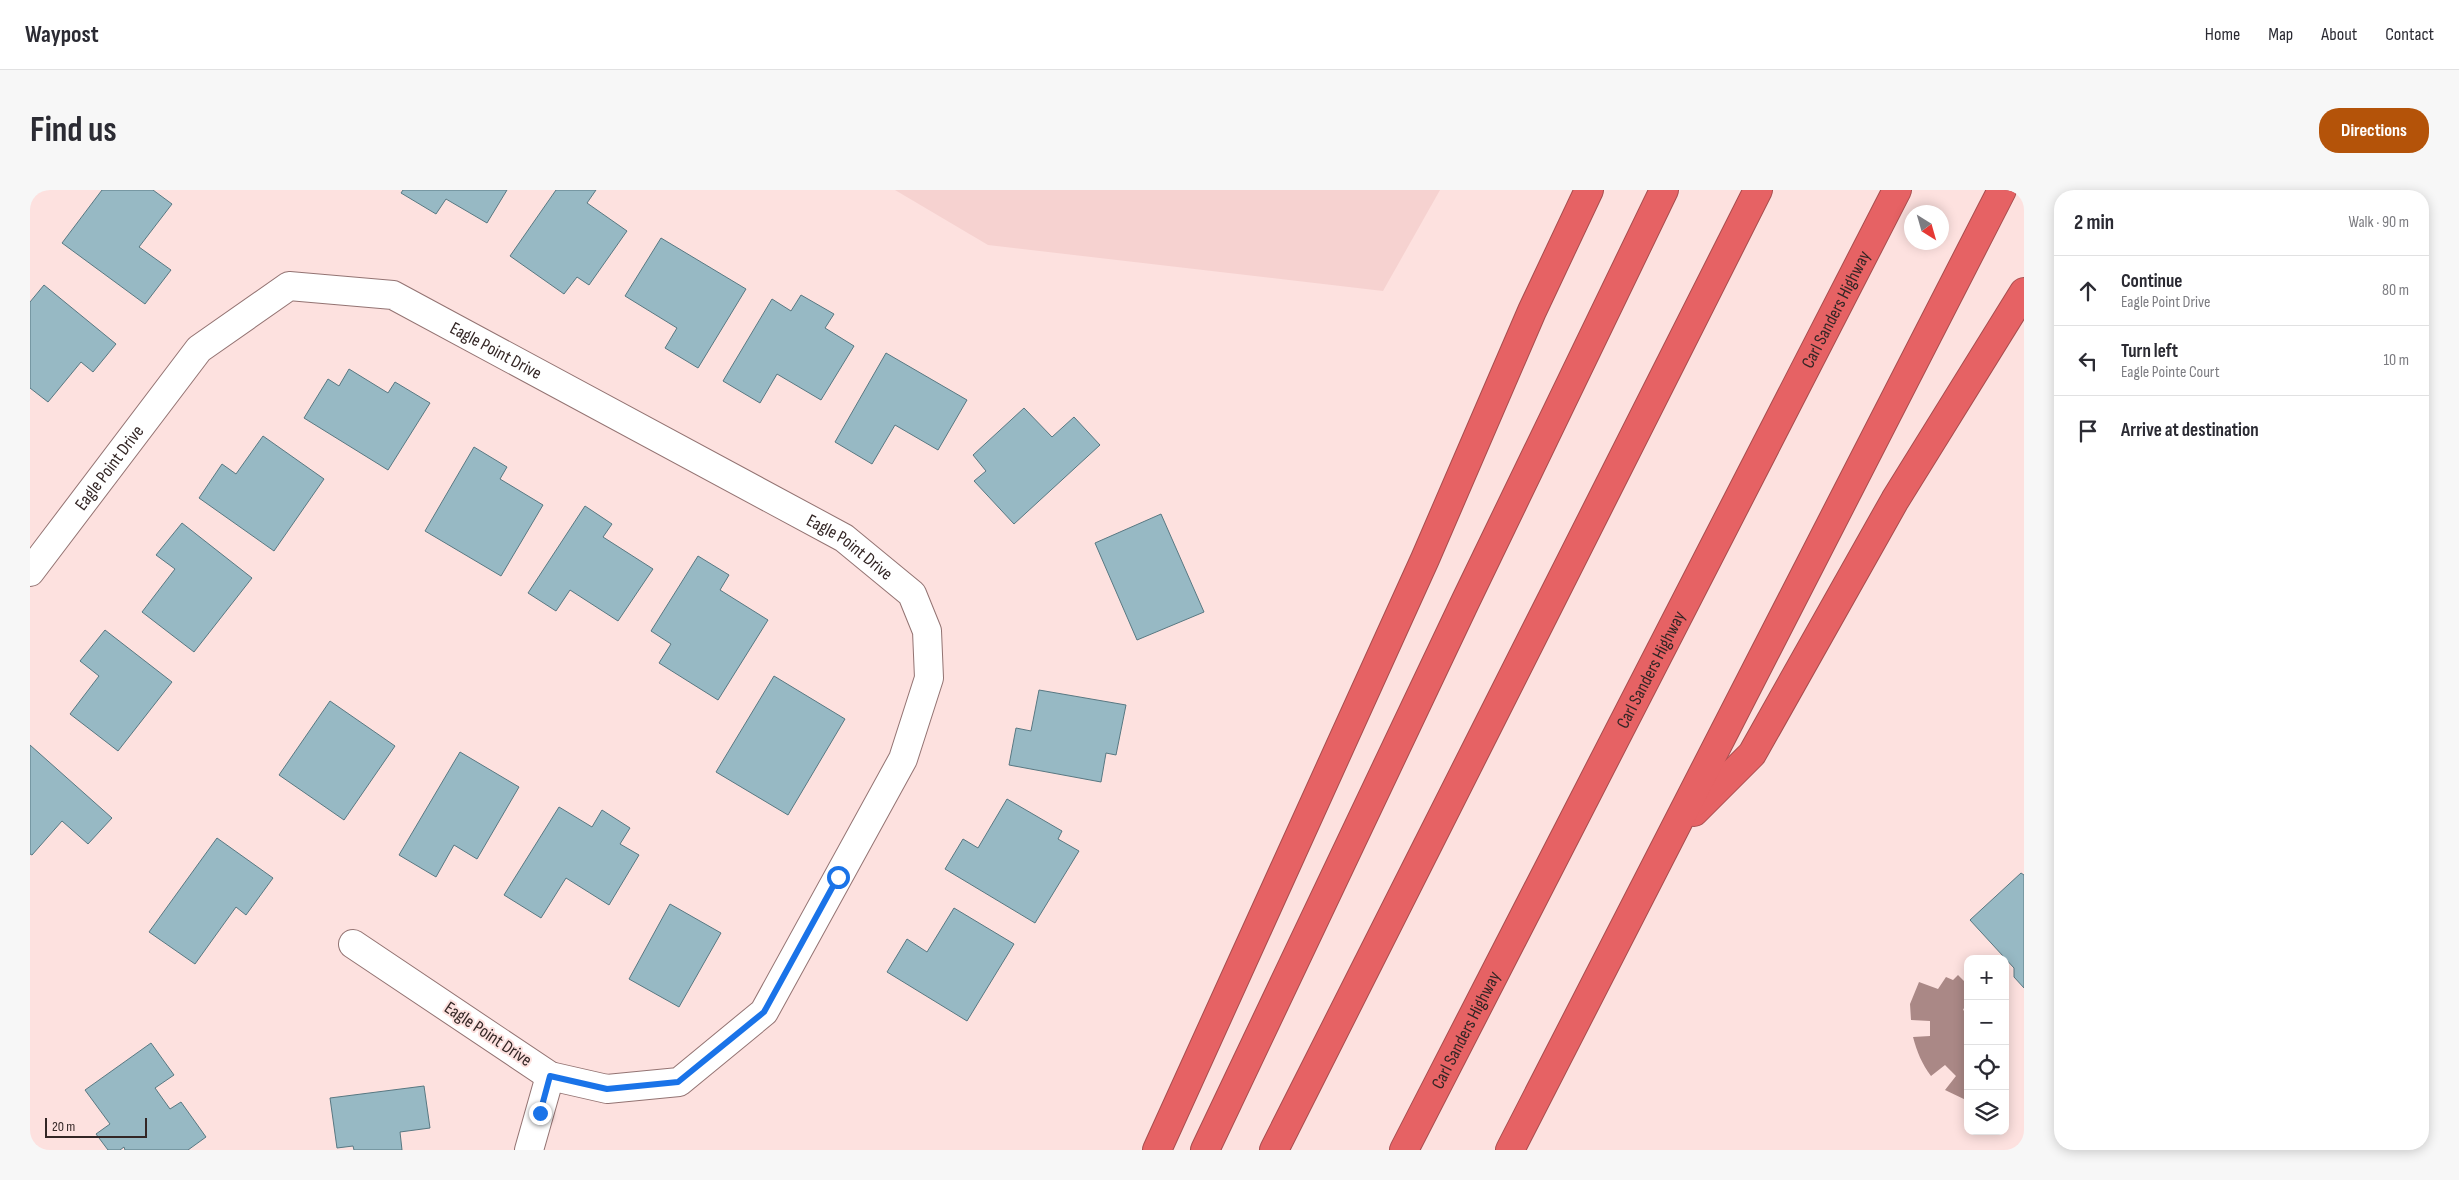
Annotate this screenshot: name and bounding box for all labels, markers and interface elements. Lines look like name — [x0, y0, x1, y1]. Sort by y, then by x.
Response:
text: Waypost — [25, 20, 99, 49]
text: Home — [2205, 24, 2240, 45]
text: Map — [2268, 24, 2293, 45]
text: About — [2321, 24, 2357, 45]
text: Contact — [2385, 24, 2434, 45]
button: Directions — [2319, 108, 2429, 153]
text: Find us — [30, 109, 117, 152]
north arrow — [1904, 205, 1949, 250]
text: 2 min — [2074, 210, 2114, 235]
text: Walk · 90 m — [2348, 213, 2409, 232]
street label: Carl Sanders Highway — [1797, 247, 1875, 372]
text: Continue — [2121, 270, 2182, 293]
icon: ahead — [2074, 277, 2102, 305]
text: 80 m — [2382, 281, 2409, 300]
text: Eagle Point Drive — [2121, 293, 2211, 312]
street label: Eagle Point Drive — [447, 317, 545, 384]
text: Turn left — [2121, 340, 2178, 363]
icon: left — [2074, 347, 2102, 375]
text: 10 m — [2383, 351, 2409, 370]
text: Eagle Pointe Court — [2121, 363, 2220, 382]
icon: arrive — [2074, 417, 2102, 445]
text: Arrive at destination — [2121, 419, 2259, 442]
street label: Eagle Point Drive — [70, 421, 148, 514]
street label: Eagle Point Drive — [803, 509, 897, 584]
street label: Carl Sanders Highway — [1612, 607, 1690, 732]
route start — [827, 866, 850, 889]
map controls — [1964, 955, 2009, 1135]
button: + — [1964, 955, 2009, 1000]
street label: Carl Sanders Highway — [1427, 968, 1505, 1092]
street label: Eagle Point Drive — [440, 997, 536, 1071]
button: − — [1964, 1000, 2009, 1045]
button: locate — [1964, 1045, 2009, 1090]
button: layers — [1964, 1090, 2009, 1135]
route end — [529, 1102, 552, 1125]
scale bar — [45, 1115, 148, 1138]
text: 20 m — [52, 1118, 75, 1135]

